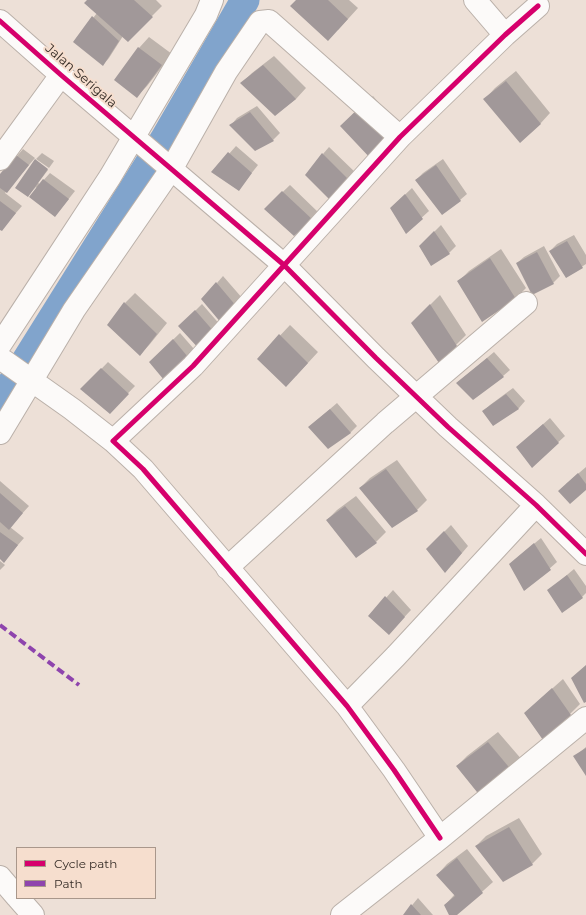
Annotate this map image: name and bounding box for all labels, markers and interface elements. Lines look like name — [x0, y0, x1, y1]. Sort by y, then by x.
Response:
street label: Jalan Serigala — [42, 41, 120, 111]
legend — [16, 847, 156, 899]
text: Cycle path — [54, 856, 117, 871]
text: Path — [54, 876, 83, 891]

